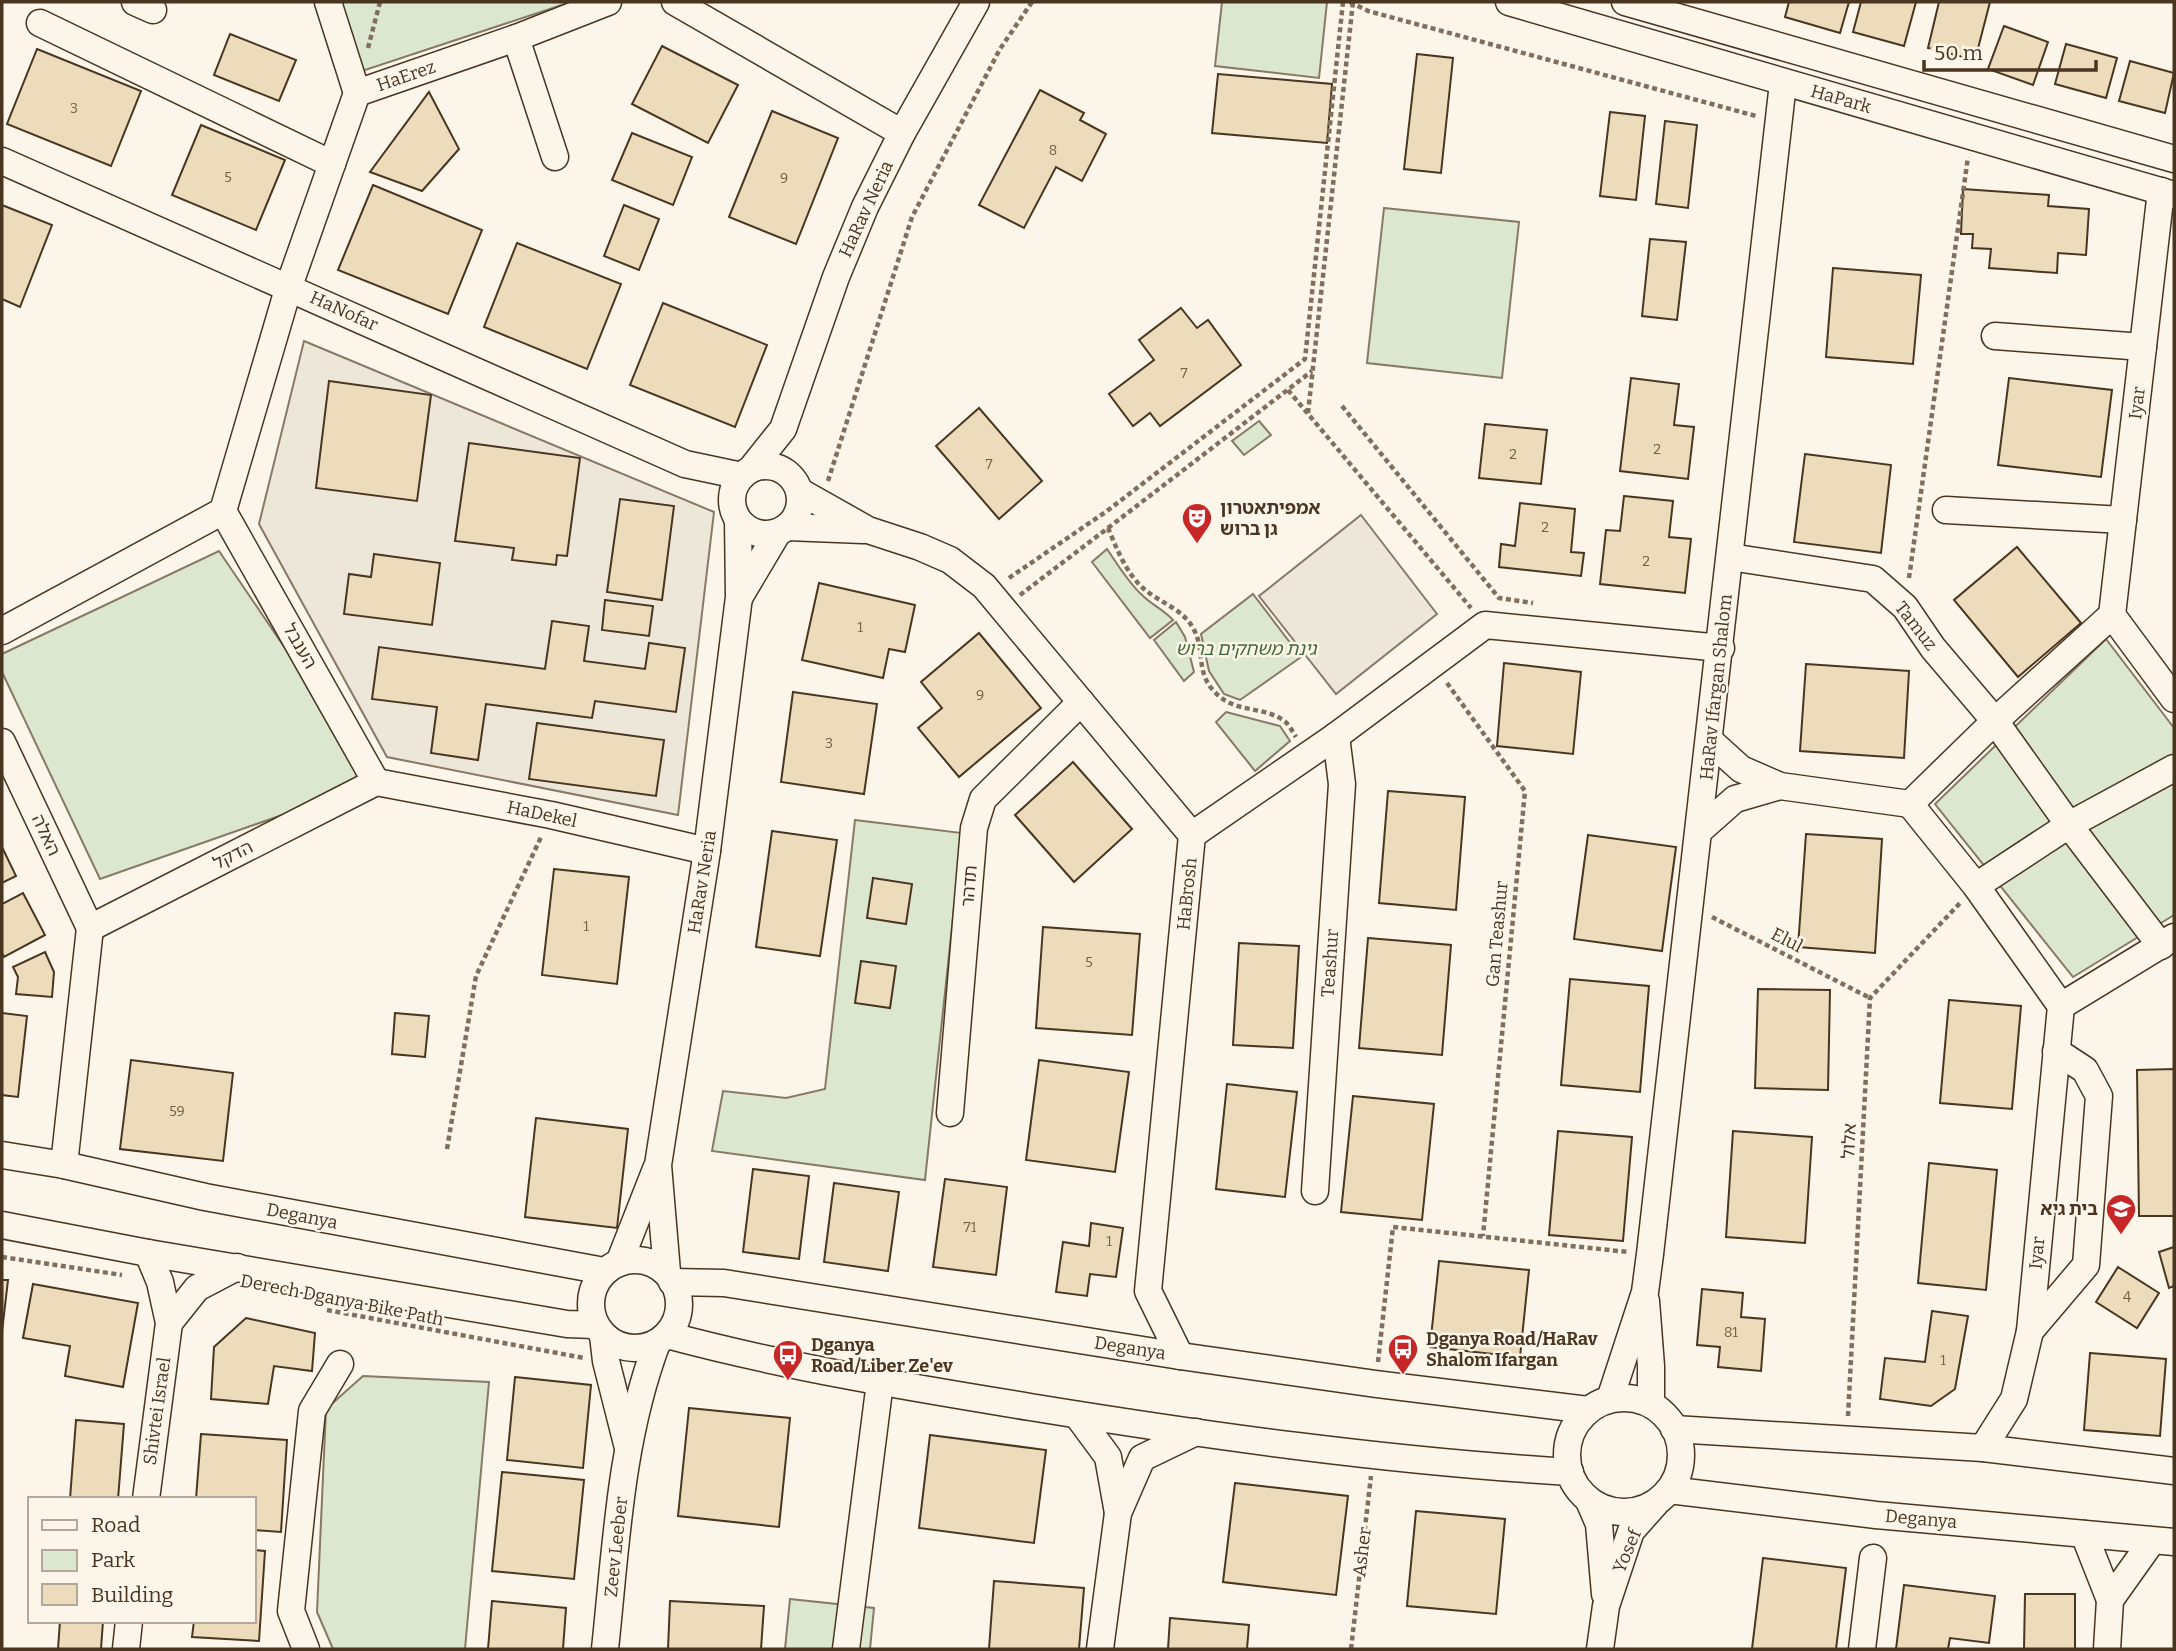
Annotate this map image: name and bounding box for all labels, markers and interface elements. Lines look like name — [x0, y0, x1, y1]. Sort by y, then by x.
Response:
scale bar — [1924, 28, 2096, 72]
text: 50 m — [1934, 40, 1983, 66]
street label: HaErez — [374, 56, 438, 96]
street label: HaPark — [1808, 80, 1875, 118]
house number: 3 — [70, 100, 78, 117]
house number: 8 — [1049, 142, 1057, 159]
street label: HaRav Neria — [834, 157, 898, 261]
house number: 5 — [224, 169, 232, 186]
house number: 9 — [780, 170, 788, 187]
street label: HaNofar — [307, 286, 381, 336]
house number: 7 — [1180, 365, 1188, 382]
street label: Iyar — [2124, 385, 2150, 421]
house number: 2 — [1653, 441, 1661, 458]
house number: 2 — [1509, 446, 1517, 463]
house number: 7 — [985, 456, 993, 473]
place label: אמפיתאטרון גן ברוש — [1220, 497, 1320, 540]
theatre icon: אמפיתאטרון גן ברוש — [1180, 501, 1214, 545]
house number: 2 — [1541, 519, 1549, 536]
house number: 2 — [1642, 553, 1650, 570]
street label: HaRav Ifargan Shalom — [1695, 593, 1737, 781]
street label: Tamuz — [1890, 597, 1942, 655]
house number: 1 — [857, 619, 863, 636]
street label: הענבל — [278, 620, 322, 672]
park label: גינת משחקים ברוש — [1176, 638, 1318, 660]
house number: 9 — [976, 687, 984, 704]
house number: 3 — [825, 735, 833, 752]
street label: HaDekel — [505, 796, 579, 832]
street label: האלה — [27, 811, 65, 859]
street label: HaRav Neria — [683, 829, 721, 935]
street label: הדקל — [209, 836, 257, 874]
street label: HaBrosh — [1172, 857, 1202, 931]
street label: תדהר — [956, 864, 982, 908]
street label: Gan Teashur — [1481, 880, 1513, 988]
house number: 1 — [583, 918, 589, 935]
street label: Elul — [1767, 923, 1807, 957]
street label: Teashur — [1317, 928, 1343, 998]
house number: 5 — [1085, 954, 1093, 971]
house number: 59 — [169, 1103, 185, 1120]
street label: אלול — [1837, 1123, 1861, 1159]
school or university icon: בית גיא — [2104, 1192, 2138, 1236]
street label: Deganya — [264, 1198, 340, 1234]
place label: בית גיא — [2040, 1198, 2098, 1220]
house number: 71 — [964, 1219, 977, 1236]
house number: 1 — [1106, 1233, 1112, 1250]
street label: Iyar — [2025, 1236, 2049, 1270]
street label: Derech Dganya Bike Path — [238, 1269, 446, 1331]
house number: 4 — [2123, 1289, 2131, 1306]
house number: 81 — [1724, 1324, 1738, 1341]
place label: Dganya Road/HaRav Shalom Ifargan — [1426, 1328, 1598, 1371]
street label: Deganya — [1093, 1331, 1168, 1365]
bus stop icon: Dganya Road/HaRav Shalom Ifargan — [1386, 1332, 1420, 1376]
place label: Dganya Road/Liber Ze'ev — [811, 1334, 953, 1377]
bus stop icon: Dganya Road/Liber Ze'ev — [771, 1338, 805, 1382]
house number: 1 — [1940, 1352, 1946, 1369]
street label: Shivtei Israel — [139, 1356, 175, 1466]
street label: Zeev Leeber — [600, 1496, 632, 1598]
legend — [28, 1497, 256, 1623]
street label: Deganya — [1884, 1505, 1958, 1533]
text: Road — [91, 1512, 140, 1538]
street label: Yosef — [1608, 1524, 1647, 1576]
street label: Asher — [1348, 1526, 1376, 1578]
text: Park — [91, 1547, 135, 1573]
text: Building — [91, 1582, 174, 1608]

